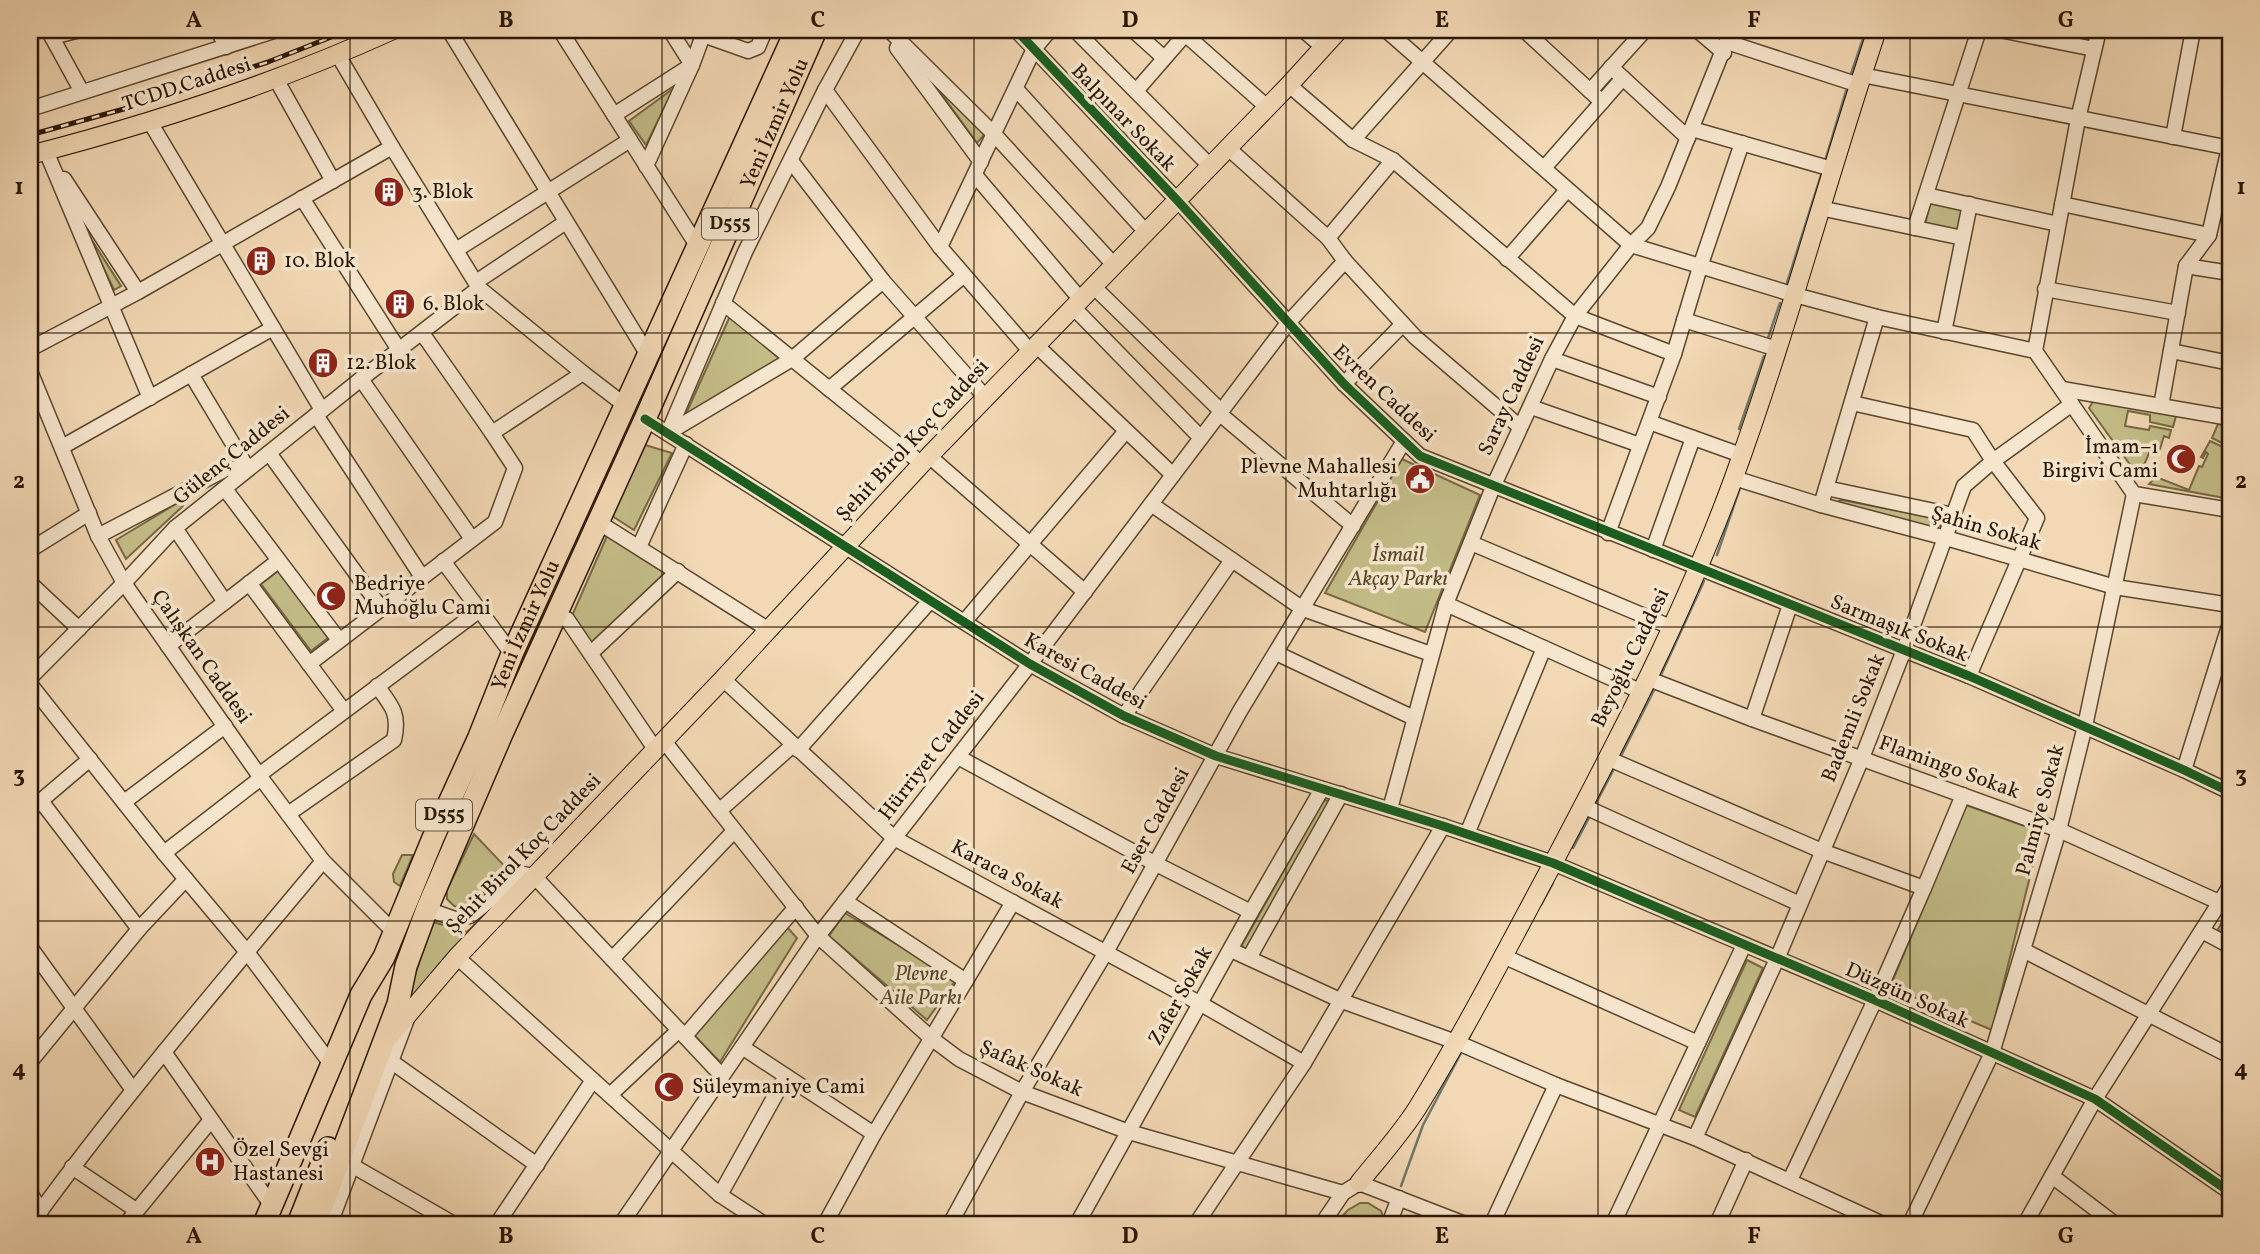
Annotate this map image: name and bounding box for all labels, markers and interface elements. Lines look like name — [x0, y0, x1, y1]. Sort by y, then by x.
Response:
text: A — [186, 5, 202, 37]
text: B — [498, 5, 514, 37]
text: C — [811, 5, 825, 37]
text: D — [1122, 5, 1139, 37]
text: E — [1435, 5, 1449, 37]
text: F — [1747, 5, 1761, 37]
text: G — [2058, 5, 2074, 37]
street label: TCDD Caddesi — [119, 51, 255, 119]
street label: Yeni İzmir Yolu — [733, 53, 816, 193]
street label: Balpınar Sokak — [1064, 58, 1182, 179]
text: 1 — [14, 172, 24, 204]
text: 1 — [2236, 172, 2246, 204]
building icon: 3. Blok — [372, 175, 406, 209]
place label: 3. Blok — [412, 178, 474, 207]
road number: D555 — [702, 208, 758, 240]
building icon: 10. Blok — [244, 244, 278, 278]
place label: 10. Blok — [284, 247, 356, 276]
building icon: 6. Blok — [383, 287, 417, 321]
place label: 6. Blok — [423, 290, 485, 319]
street label: Saray Caddesi — [1472, 332, 1552, 460]
street label: Evren Caddesi — [1326, 338, 1442, 450]
building icon: 12. Blok — [306, 346, 340, 380]
place label: 12. Blok — [346, 349, 417, 378]
street label: Şehit Birol Koç Caddesi — [830, 353, 996, 529]
street label: Gülenç Caddesi — [167, 400, 297, 512]
place label: İmam–ı Birgivi Cami — [2042, 433, 2158, 486]
mosque icon: İmam–ı Birgivi Cami — [2164, 442, 2198, 476]
place label: Plevne Mahallesi Muhtarlığı — [1240, 453, 1397, 506]
public building icon: Plevne Mahallesi Muhtarlığı — [1403, 462, 1437, 496]
text: 2 — [13, 466, 25, 498]
text: 2 — [2235, 466, 2247, 498]
street label: Şahin Sokak — [1927, 499, 2045, 559]
park label: İsmail Akçay Parkı — [1347, 541, 1448, 594]
street label: Yeni İzmir Yolu — [484, 555, 567, 695]
place label: Bedriye Muhoğlu Cami — [354, 570, 491, 623]
mosque icon: Bedriye Muhoğlu Cami — [314, 579, 348, 613]
street label: Çalışkan Caddesi — [144, 584, 258, 730]
street label: Beyoğlu Caddesi — [1585, 584, 1677, 732]
street label: Sarmaşık Sokak — [1826, 588, 1973, 670]
street label: Karesi Caddesi — [1018, 626, 1152, 718]
street label: Bademli Sokak — [1815, 649, 1893, 787]
street label: Hürriyet Caddesi — [872, 685, 992, 827]
street label: Flamingo Sokak — [1875, 729, 2024, 807]
street label: Palmiye Sokak — [2010, 740, 2073, 879]
text: 3 — [13, 760, 25, 792]
text: 3 — [2235, 760, 2247, 792]
street label: Eser Caddesi — [1115, 763, 1197, 879]
street label: Şehit Birol Koç Caddesi — [440, 767, 608, 941]
road number: D555 — [416, 800, 472, 830]
street label: Karaca Sokak — [945, 833, 1069, 917]
street label: Zafer Sokak — [1142, 940, 1221, 1051]
street label: Düzgün Sokak — [1840, 956, 1974, 1036]
park label: Plevne Aile Parkı — [879, 960, 962, 1013]
street label: Şafak Sokak — [974, 1033, 1088, 1105]
text: 4 — [12, 1054, 26, 1086]
text: 4 — [2234, 1054, 2248, 1086]
mosque icon: Süleymaniye Cami — [652, 1070, 686, 1104]
place label: Süleymaniye Cami — [692, 1073, 865, 1102]
place label: Özel Sevgi Hastanesi — [233, 1136, 329, 1189]
hospital icon: Özel Sevgi Hastanesi — [193, 1145, 227, 1179]
text: A — [186, 1221, 202, 1253]
text: B — [498, 1221, 514, 1253]
text: C — [811, 1221, 825, 1253]
text: D — [1122, 1221, 1139, 1253]
text: E — [1435, 1221, 1449, 1253]
text: F — [1747, 1221, 1761, 1253]
text: G — [2058, 1221, 2074, 1253]

